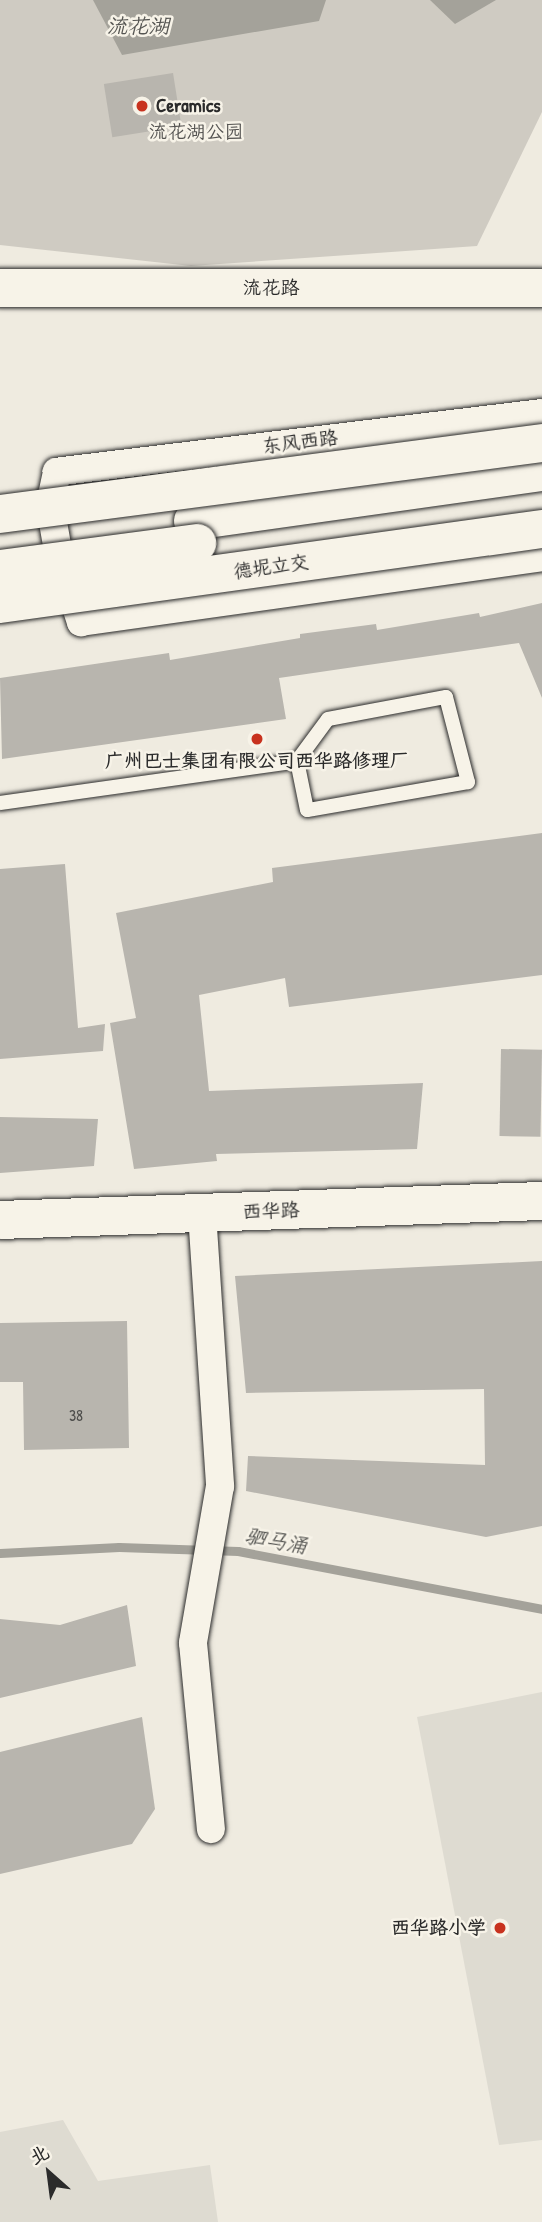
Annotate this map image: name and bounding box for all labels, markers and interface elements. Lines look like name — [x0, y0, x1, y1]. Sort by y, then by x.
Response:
water label: 流花湖 — [107, 13, 169, 39]
place label: Ceramics — [156, 95, 221, 117]
marker: Ceramics — [134, 98, 150, 114]
park label: 流花湖公园 — [149, 121, 243, 143]
street label: 流花路 — [243, 277, 299, 299]
street label: 东风西路 — [261, 426, 339, 458]
street label: 德坭立交 — [232, 550, 310, 584]
marker: 广州巴士集团有限公司西华路修理厂 — [249, 731, 265, 747]
place label: 广州巴士集团有限公司西华路修理厂 — [105, 750, 409, 772]
street label: 西华路 — [242, 1199, 300, 1223]
house number: 38 — [69, 1405, 83, 1425]
water label: 驷马涌 — [243, 1523, 309, 1559]
place label: 西华路小学 — [391, 1917, 486, 1939]
marker: 西华路小学 — [492, 1920, 508, 1936]
north arrow — [14, 2138, 84, 2208]
text: 北 — [25, 2139, 54, 2170]

